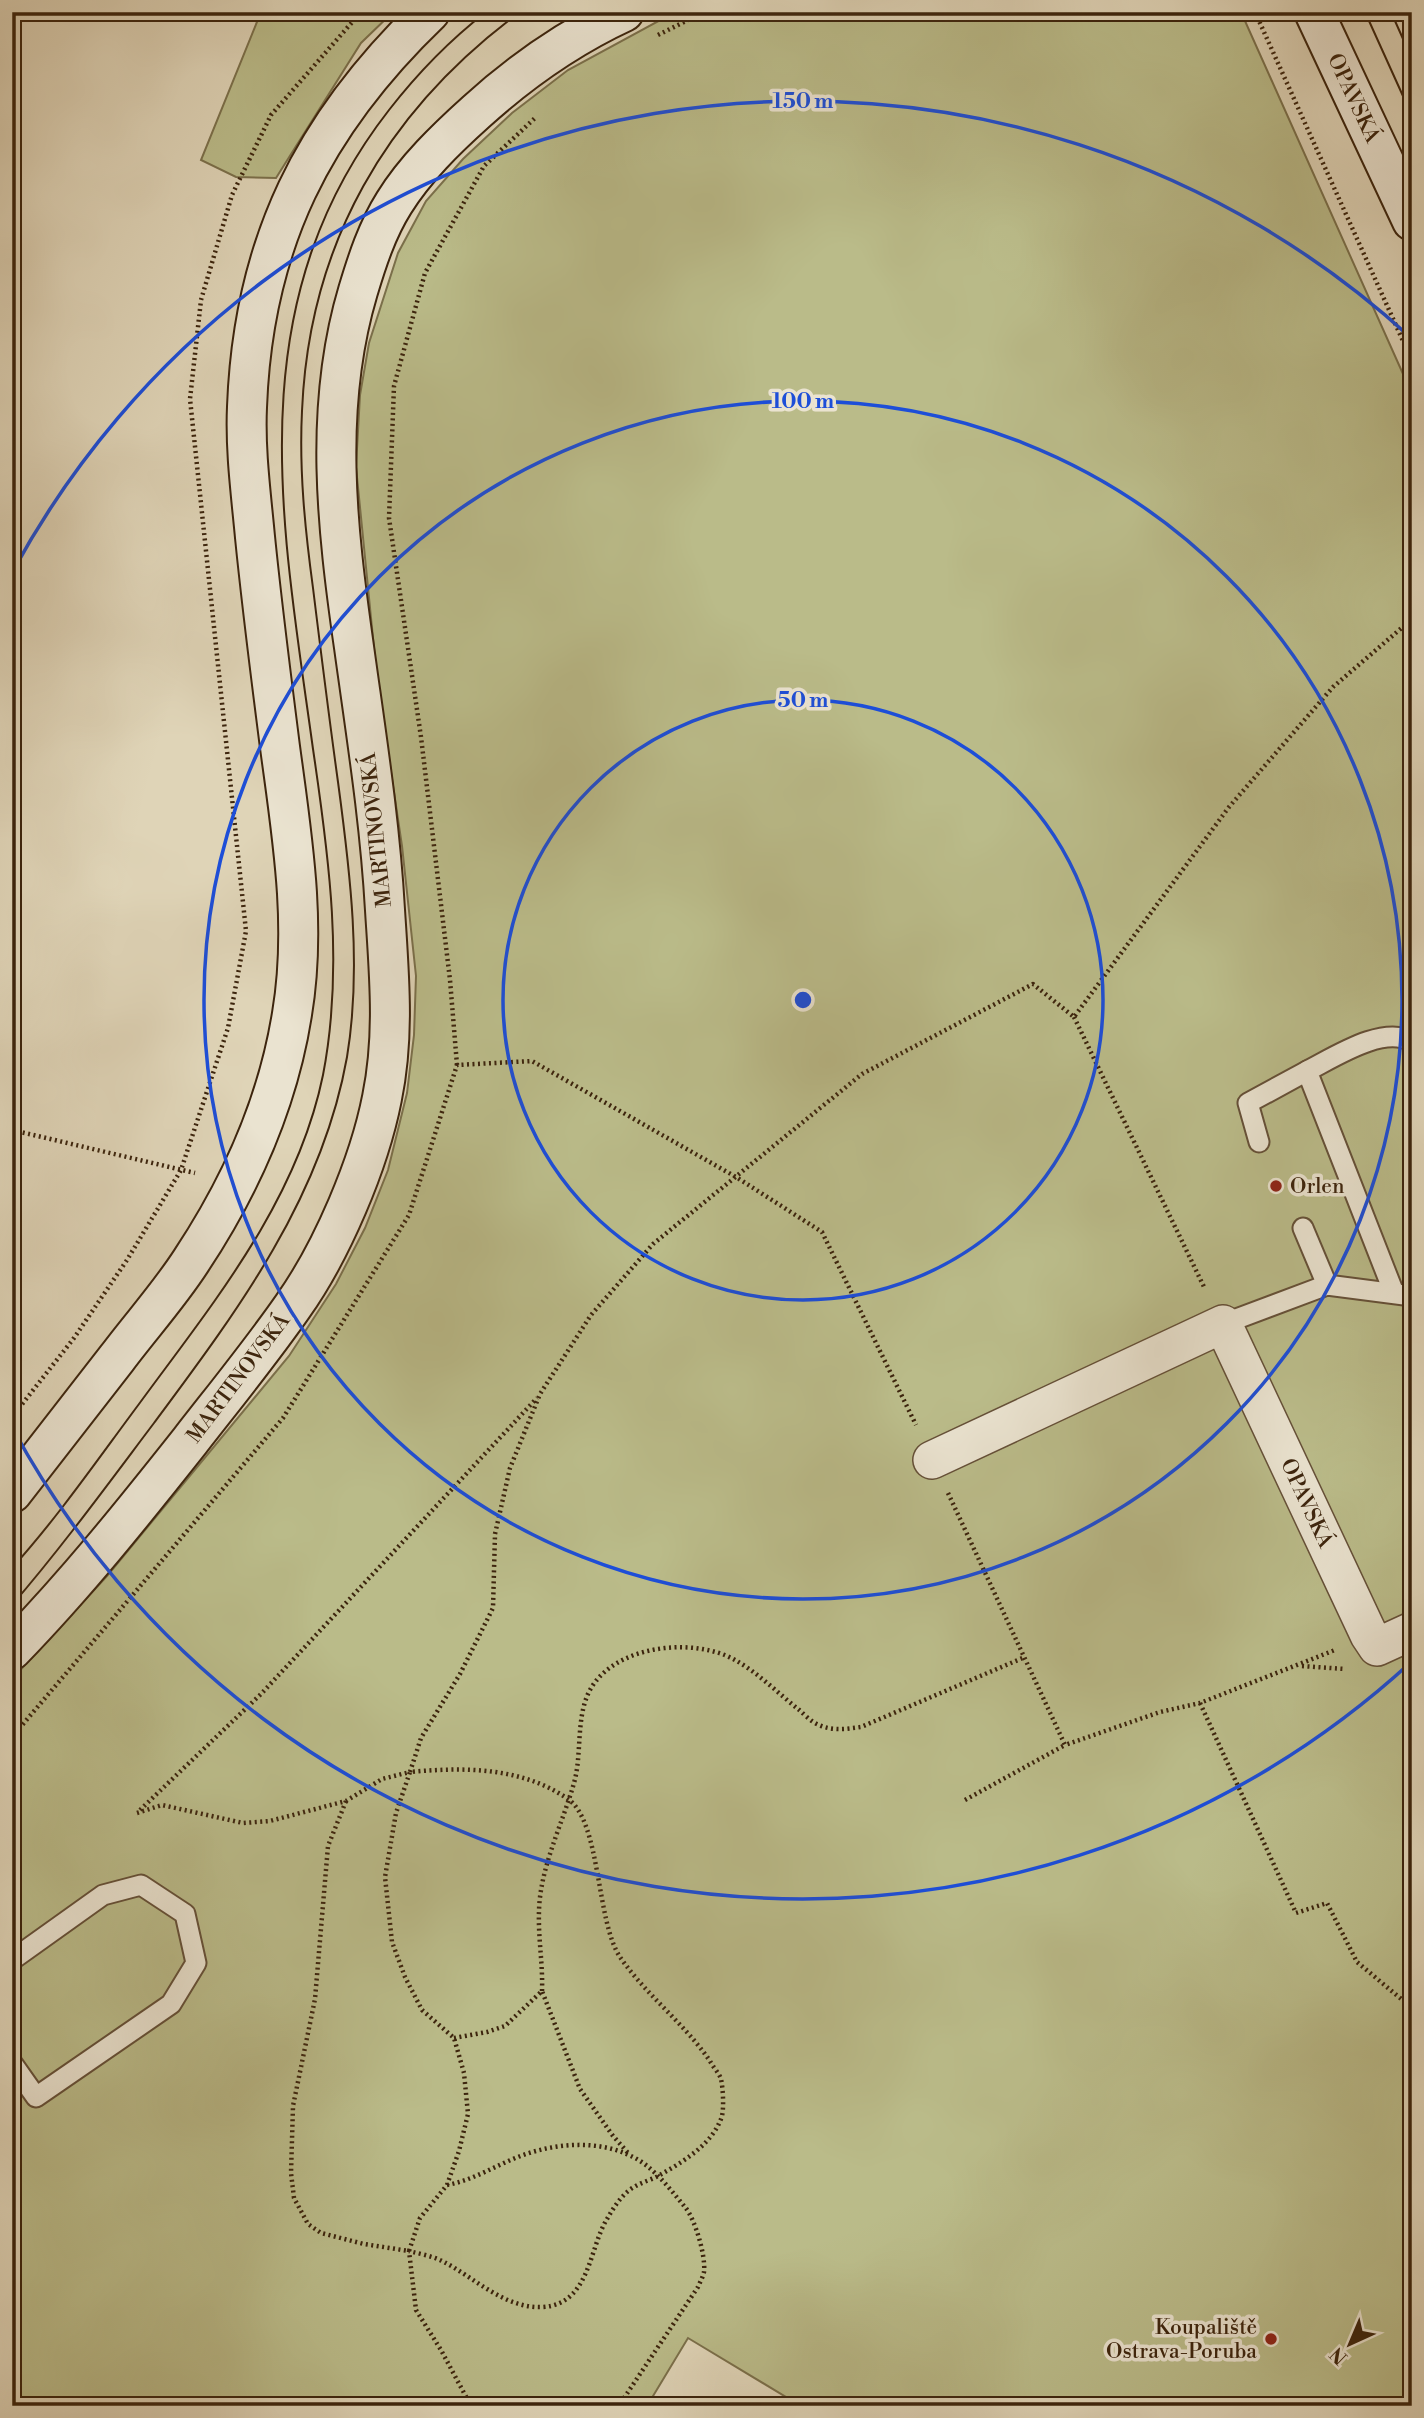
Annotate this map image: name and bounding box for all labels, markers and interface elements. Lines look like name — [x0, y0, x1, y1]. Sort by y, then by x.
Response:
street label: OPAVSKÁ — [1321, 49, 1387, 148]
text: 150 m — [773, 89, 833, 115]
text: 100 m — [772, 389, 834, 415]
text: 50 m — [778, 688, 828, 714]
street label: MARTINOVSKÁ — [354, 751, 398, 909]
centre of rings — [791, 988, 815, 1012]
place label: Orlen — [1290, 1174, 1345, 1200]
marker: Orlen — [1268, 1178, 1284, 1194]
street label: MARTINOVSKÁ — [180, 1307, 296, 1448]
street label: OPAVSKÁ — [1274, 1454, 1340, 1553]
north arrow — [1316, 2310, 1386, 2380]
place label: Koupaliště Ostrava-Poruba — [1106, 2315, 1257, 2365]
marker: Koupaliště Ostrava-Poruba — [1263, 2331, 1279, 2347]
text: N — [1325, 2342, 1353, 2369]

